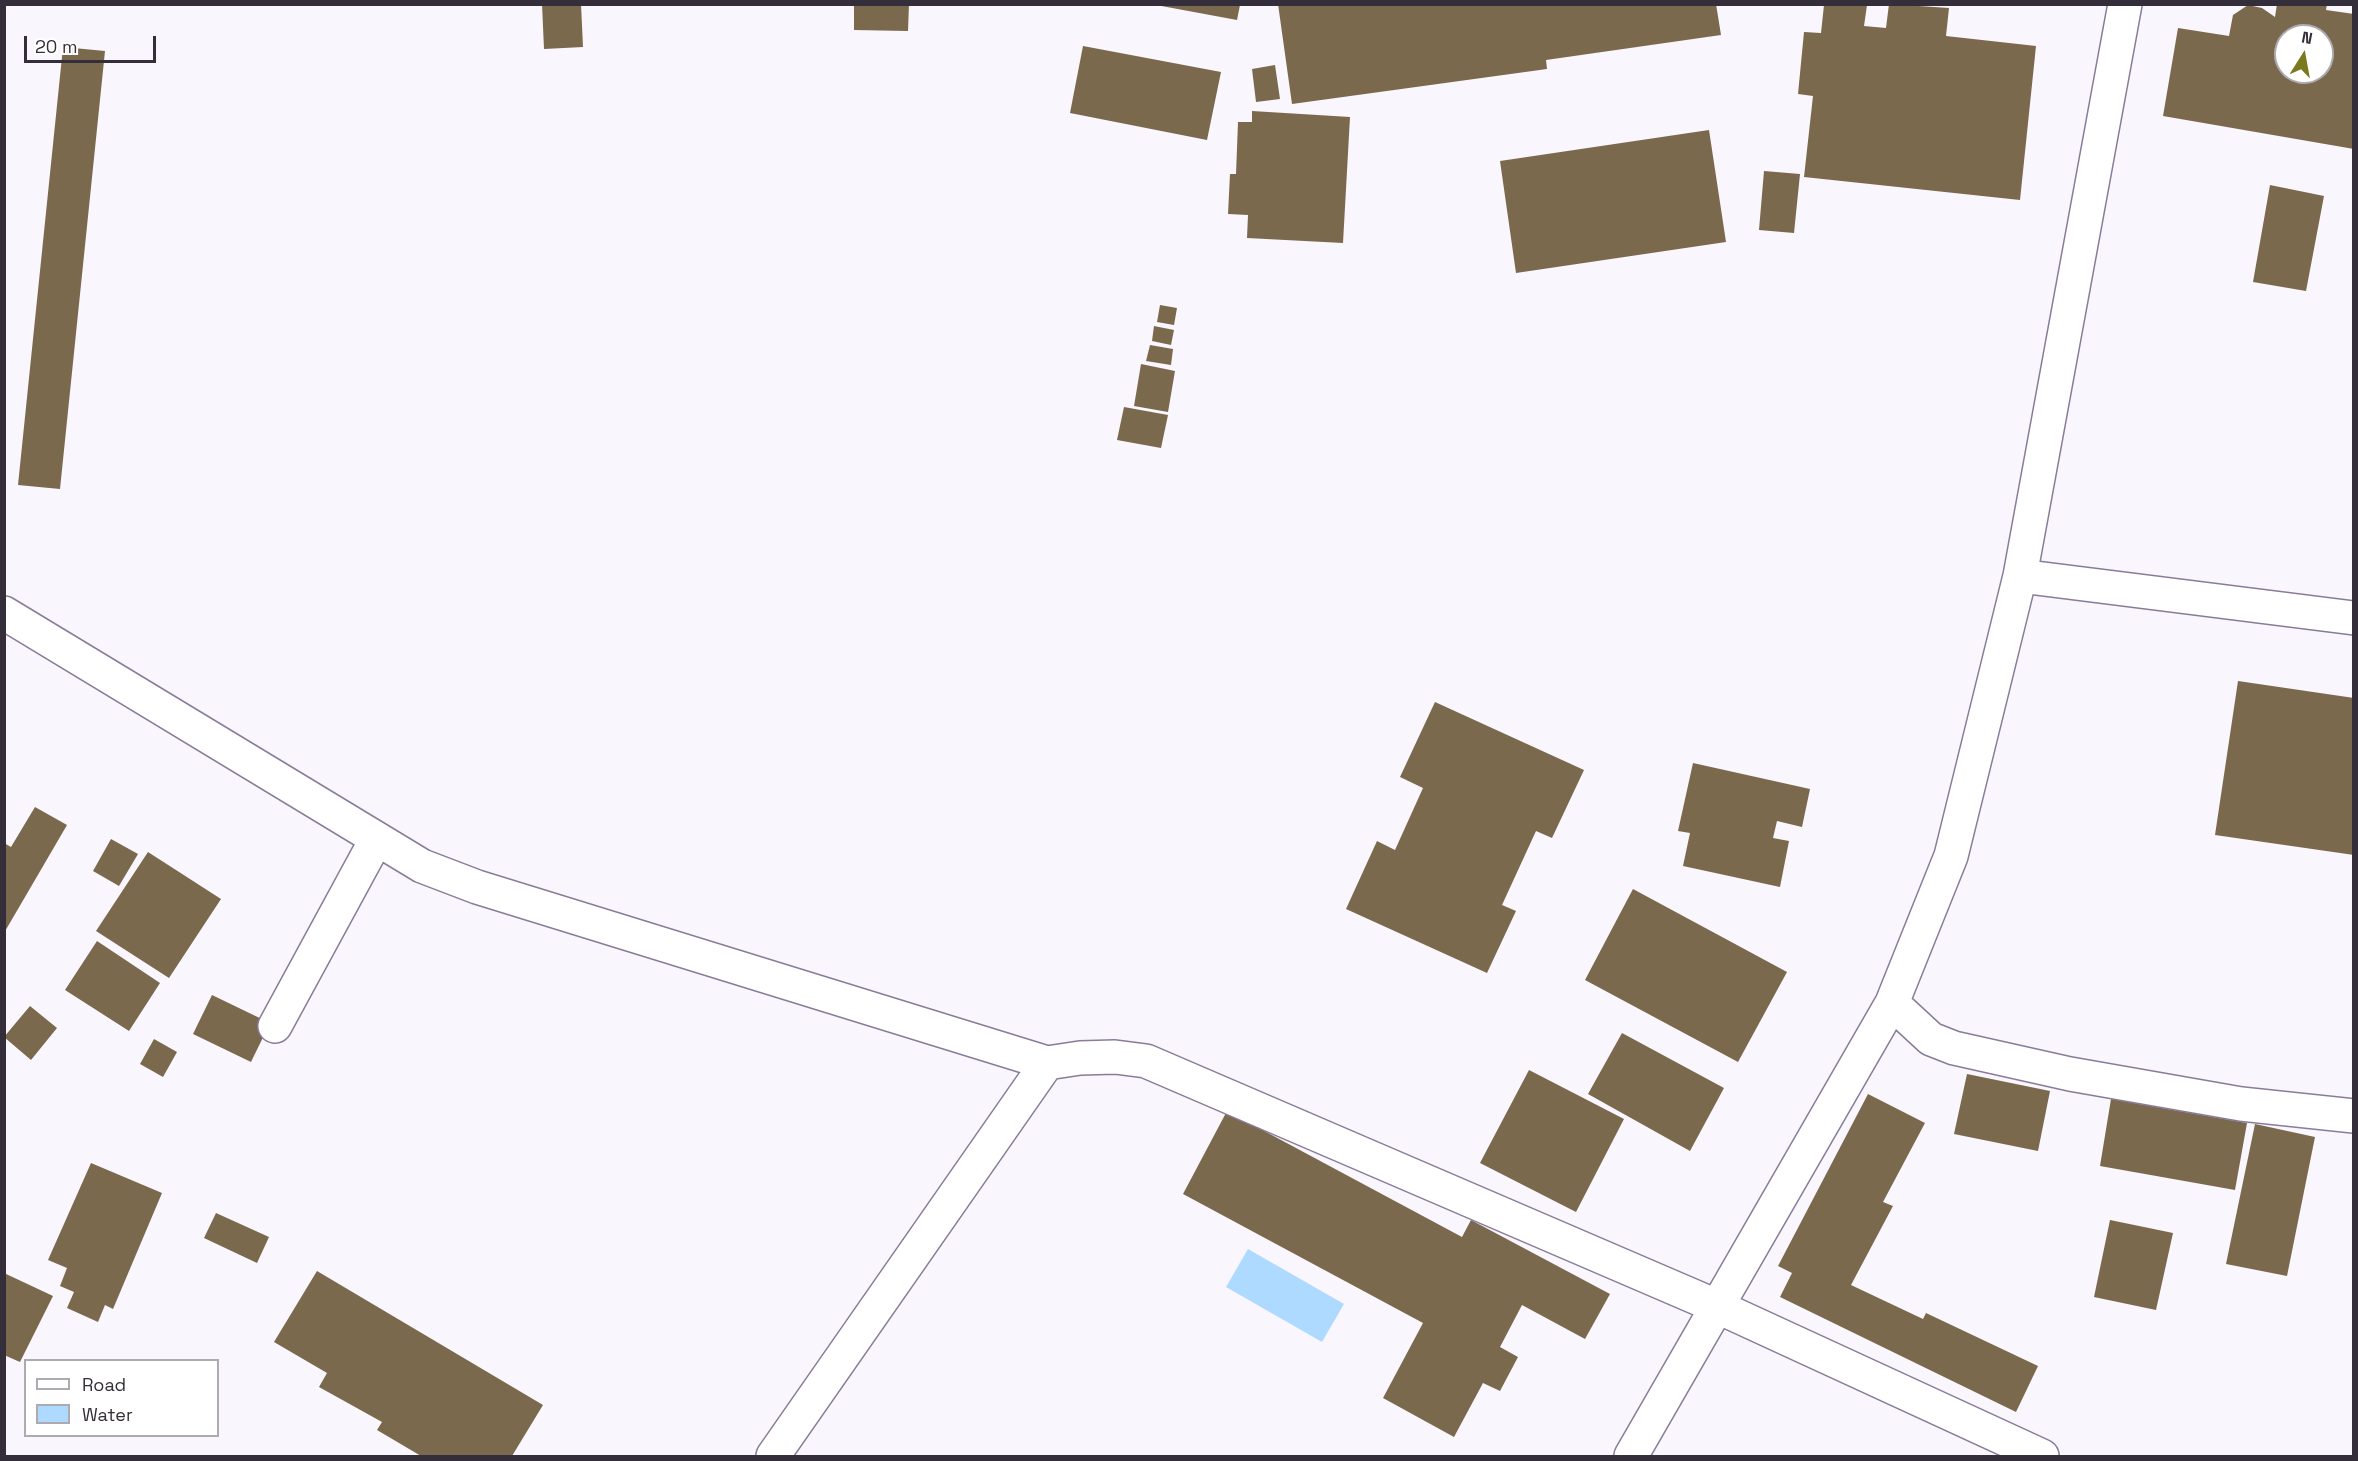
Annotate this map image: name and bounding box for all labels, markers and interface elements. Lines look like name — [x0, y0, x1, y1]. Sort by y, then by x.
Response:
scale bar — [27, 24, 159, 62]
north arrow — [2274, 24, 2334, 84]
text: N — [2300, 26, 2314, 49]
text: 20 m — [35, 35, 78, 58]
legend — [24, 1359, 219, 1437]
text: Road — [82, 1373, 126, 1396]
text: Water — [82, 1403, 133, 1426]

